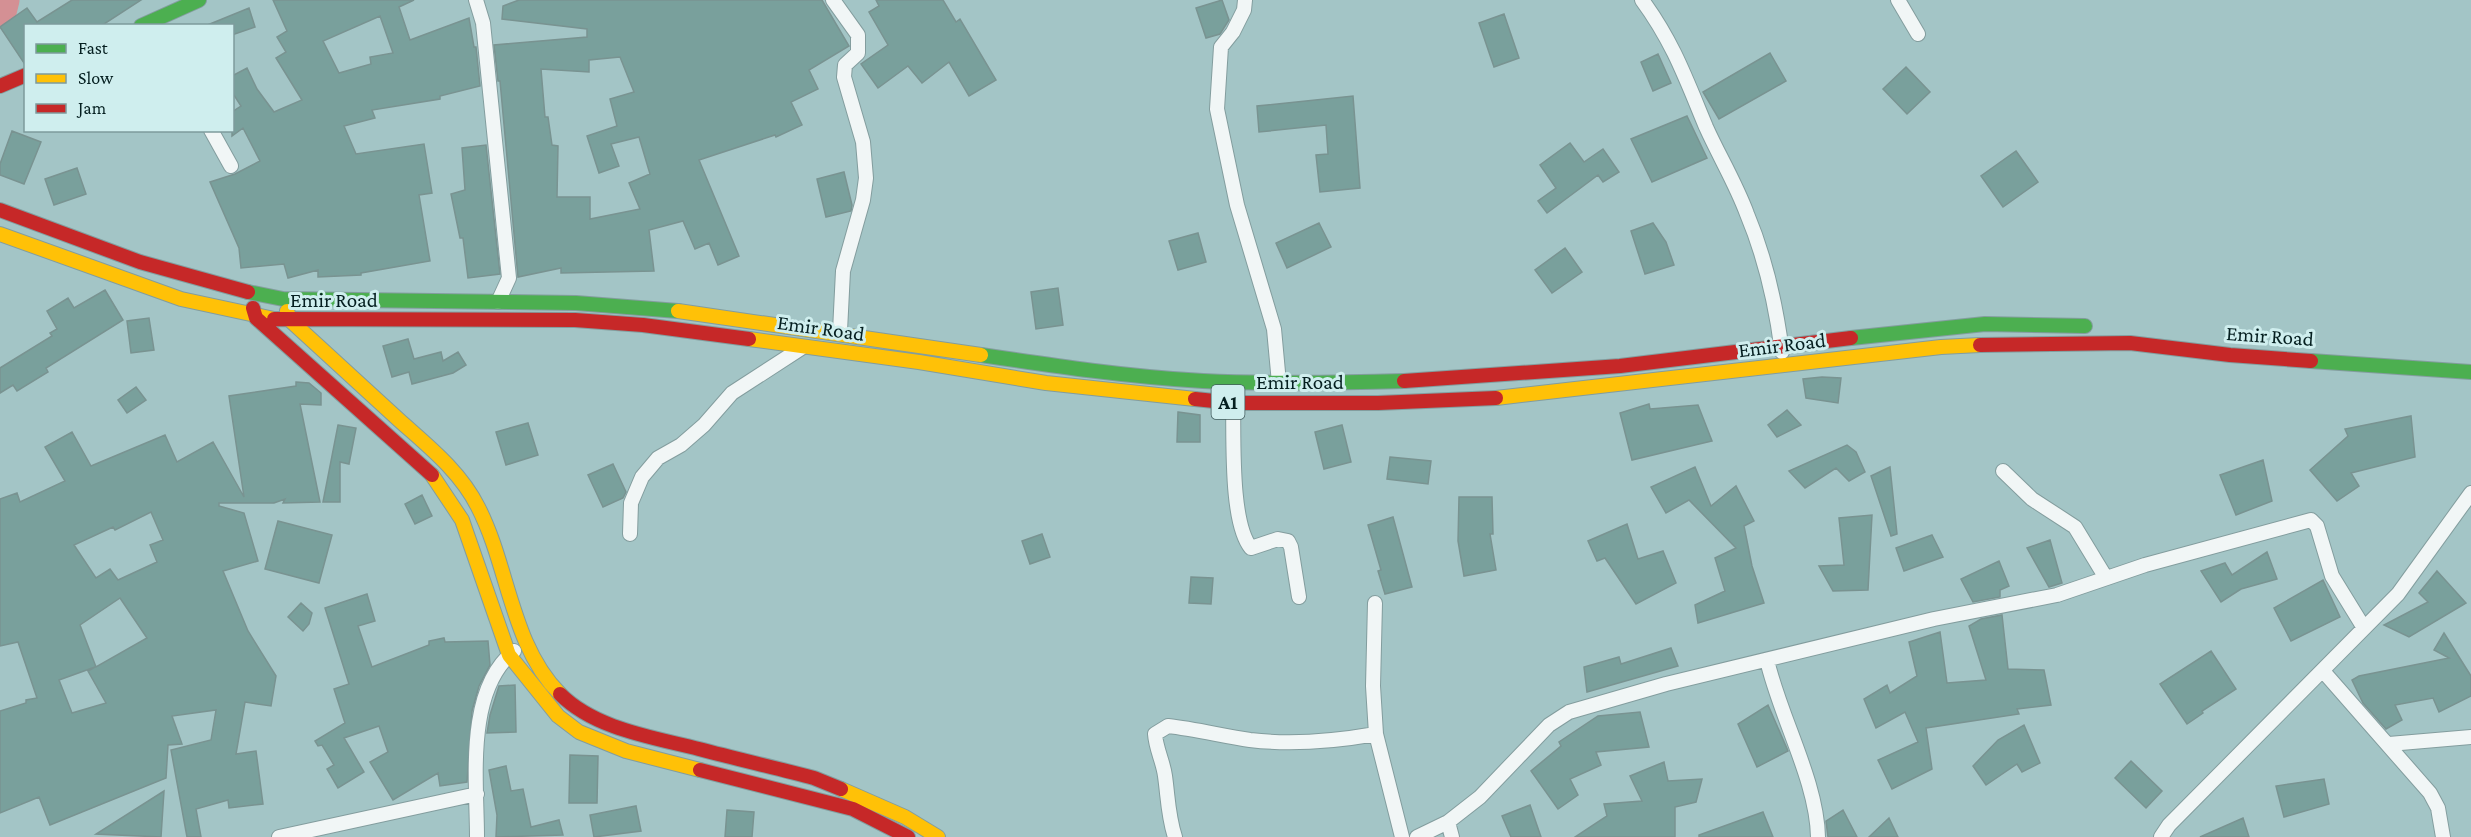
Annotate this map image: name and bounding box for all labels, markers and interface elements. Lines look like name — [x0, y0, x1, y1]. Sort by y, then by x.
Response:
legend — [24, 24, 234, 132]
text: Fast — [78, 38, 109, 58]
text: Slow — [78, 68, 114, 88]
text: Jam — [76, 98, 107, 118]
street label: Emir Road — [290, 288, 378, 312]
street label: Emir Road — [776, 310, 866, 346]
street label: Emir Road — [2225, 321, 2315, 351]
street label: Emir Road — [1737, 328, 1827, 362]
street label: Emir Road — [1256, 370, 1344, 394]
road number: A1 — [1212, 385, 1244, 419]

